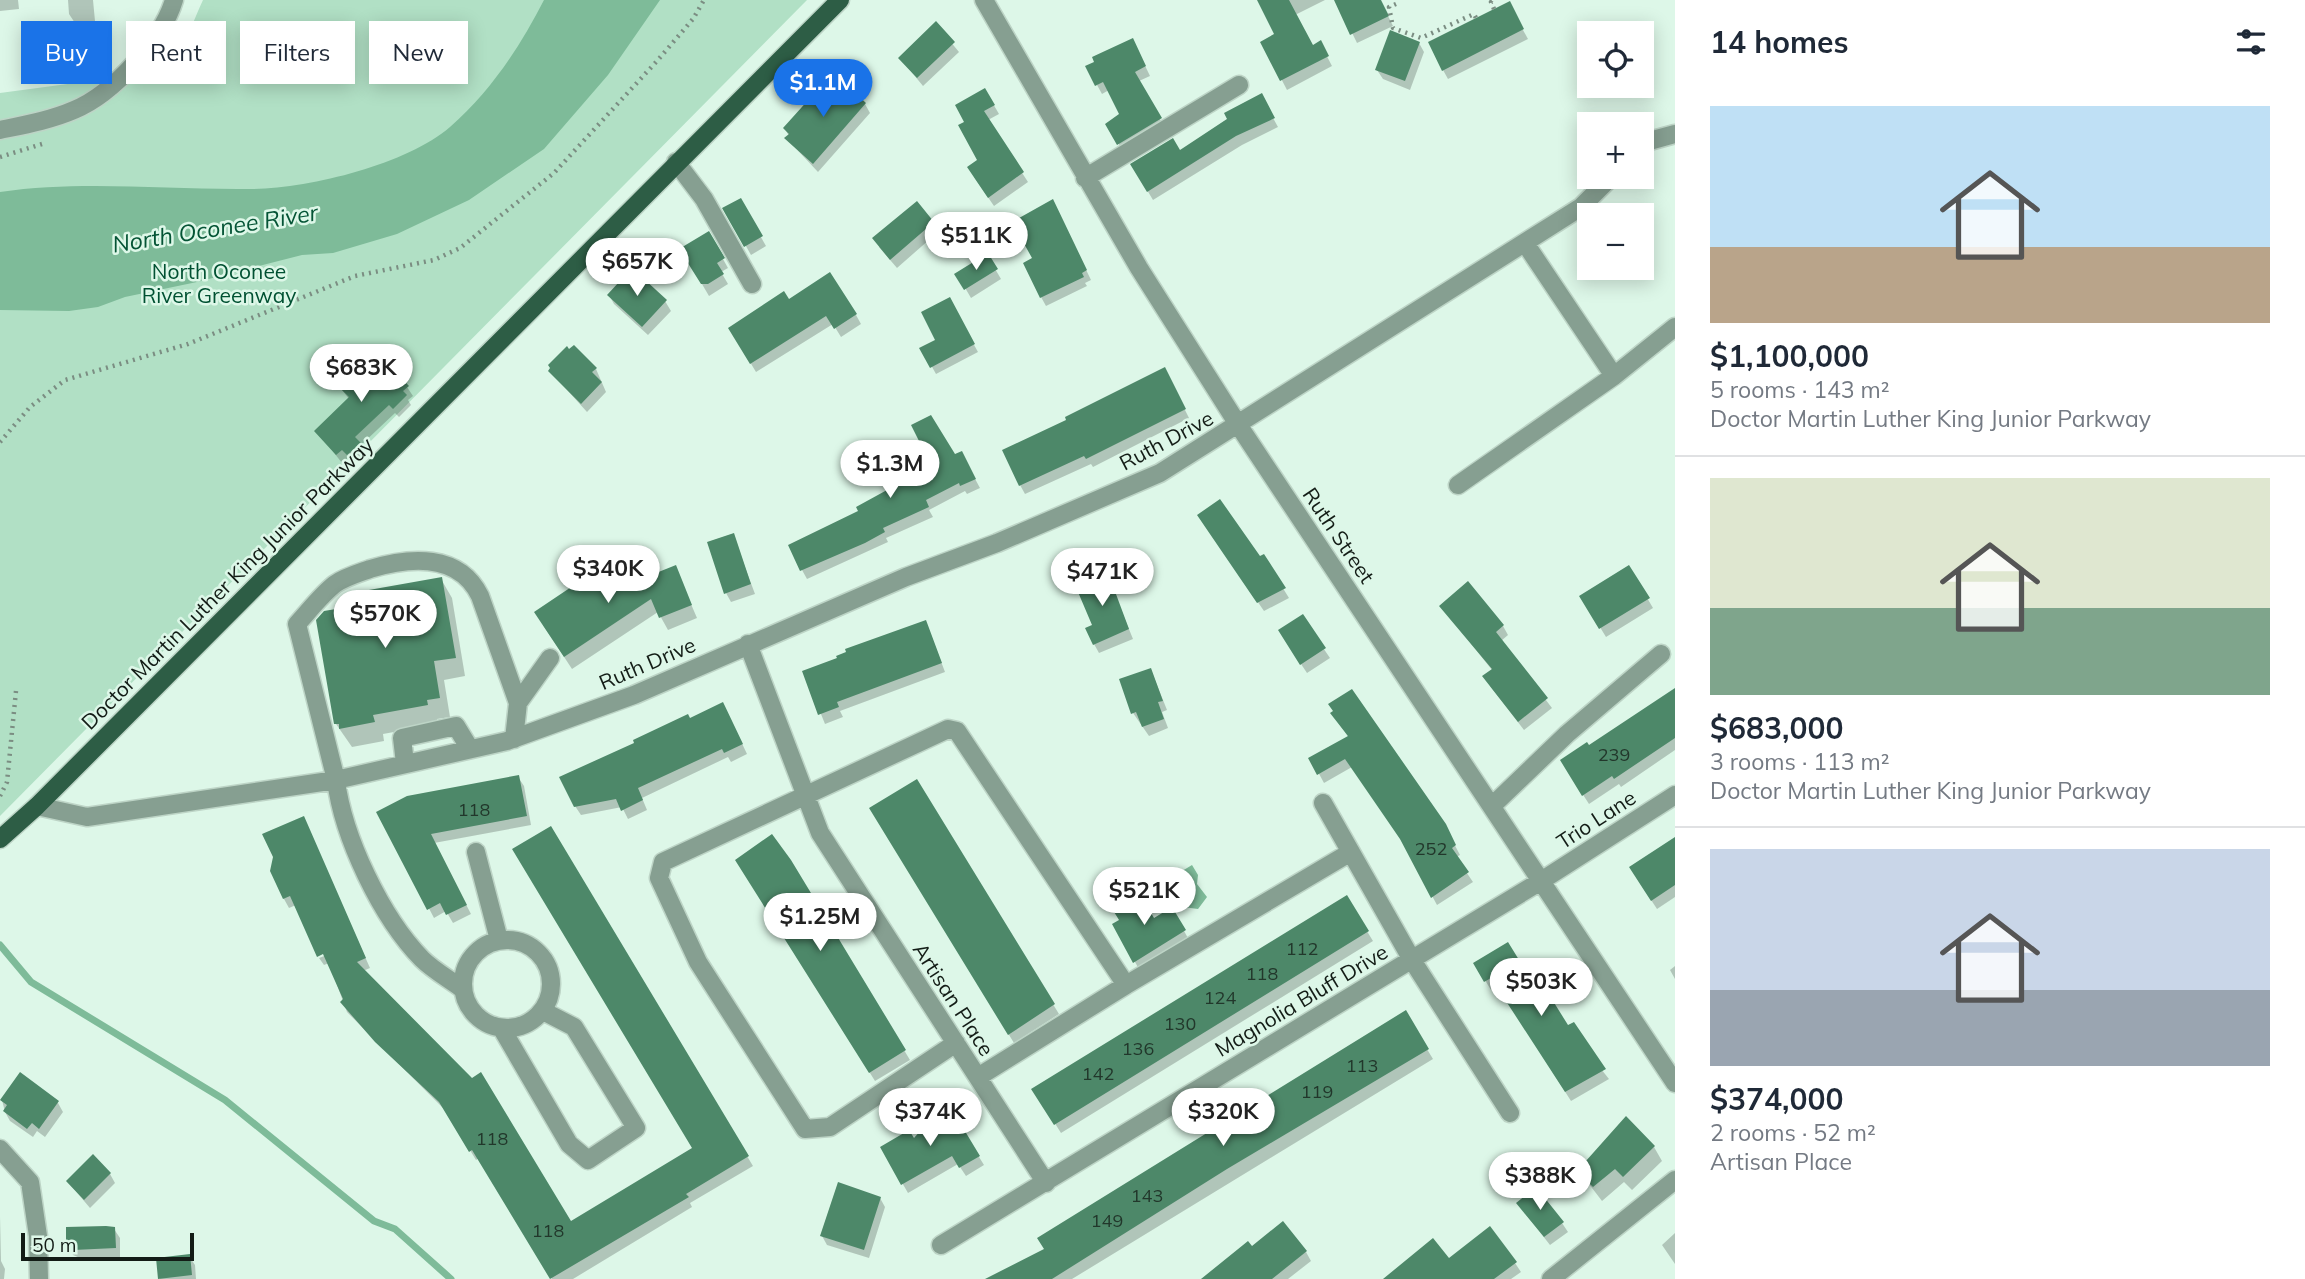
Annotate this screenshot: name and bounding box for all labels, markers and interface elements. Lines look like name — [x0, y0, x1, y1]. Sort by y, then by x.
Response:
chip: Buy — [21, 21, 112, 84]
chip: Rent — [126, 21, 226, 84]
chip: Filters — [240, 21, 355, 84]
chip: New — [369, 21, 468, 84]
map controls — [1577, 21, 1654, 280]
button: locate — [1577, 21, 1654, 98]
text: 14 homes — [1710, 23, 1849, 61]
icon: filters — [2232, 23, 2270, 61]
pin: $1.1M — [774, 60, 872, 119]
text: $1.1M — [789, 67, 857, 96]
button: + — [1577, 112, 1654, 189]
icon: home — [1927, 152, 2053, 278]
water label: North Oconee River — [110, 197, 321, 259]
button: − — [1577, 203, 1654, 280]
pin: $511K — [927, 212, 1025, 272]
text: $511K — [941, 220, 1011, 249]
pin: $657K — [588, 238, 686, 298]
text: $657K — [602, 246, 672, 275]
park label: North Oconee River Greenway — [142, 258, 296, 308]
text: $1,100,000 — [1710, 337, 1869, 375]
pin: $683K — [312, 344, 410, 404]
text: $683K — [326, 352, 396, 381]
text: 5 rooms · 143 m² — [1710, 375, 1890, 404]
street label: Ruth Drive — [1115, 404, 1217, 476]
text: Doctor Martin Luther King Junior Parkway — [1710, 404, 2151, 433]
street label: Doctor Martin Luther King Junior Parkway — [75, 431, 379, 735]
pin: $1.3M — [841, 440, 939, 500]
text: $1.3M — [856, 448, 924, 477]
street label: Ruth Street — [1298, 482, 1380, 588]
icon: home — [1927, 524, 2053, 650]
pin: $340K — [559, 546, 657, 605]
pin: $471K — [1053, 548, 1151, 608]
text: $340K — [573, 553, 643, 582]
text: $471K — [1067, 556, 1137, 585]
pin: $570K — [336, 590, 434, 650]
text: $570K — [350, 598, 420, 627]
street label: Ruth Drive — [595, 631, 699, 695]
text: $683,000 — [1710, 709, 1843, 747]
house number: 239 — [1598, 743, 1630, 766]
text: 3 rooms · 113 m² — [1710, 747, 1890, 776]
text: Doctor Martin Luther King Junior Parkway — [1710, 776, 2151, 805]
street label: Trio Lane — [1552, 784, 1640, 854]
house number: 118 — [458, 798, 490, 821]
house number: 252 — [1415, 837, 1447, 860]
pin: $521K — [1095, 867, 1193, 927]
text: $521K — [1109, 875, 1179, 904]
pin: $1.25M — [763, 894, 877, 953]
icon: home — [1927, 895, 2053, 1021]
text: $1.25M — [780, 901, 860, 930]
house number: 112 — [1286, 937, 1318, 960]
street label: Artisan Place — [908, 938, 1000, 1060]
street label: Magnolia Bluff Drive — [1210, 938, 1392, 1062]
pin: $503K — [1492, 958, 1590, 1018]
house number: 118 — [1246, 962, 1278, 985]
text: $503K — [1506, 966, 1576, 995]
house number: 124 — [1204, 986, 1236, 1009]
house number: 130 — [1164, 1012, 1196, 1035]
house number: 136 — [1122, 1037, 1154, 1060]
house number: 113 — [1346, 1054, 1378, 1077]
house number: 142 — [1082, 1062, 1114, 1085]
house number: 119 — [1301, 1080, 1333, 1103]
text: $374,000 — [1710, 1080, 1843, 1118]
pin: $374K — [881, 1088, 979, 1148]
pin: $320K — [1174, 1088, 1272, 1148]
text: $374K — [895, 1096, 965, 1125]
text: $320K — [1188, 1096, 1258, 1125]
text: 2 rooms · 52 m² — [1710, 1118, 1876, 1147]
house number: 118 — [476, 1127, 508, 1150]
text: Artisan Place — [1710, 1147, 1852, 1176]
pin: $388K — [1491, 1152, 1589, 1212]
text: $388K — [1505, 1160, 1575, 1189]
house number: 143 — [1131, 1184, 1163, 1207]
house number: 149 — [1091, 1209, 1123, 1232]
house number: 118 — [532, 1219, 564, 1242]
scale bar — [21, 1230, 194, 1262]
text: 50 m — [32, 1233, 76, 1257]

